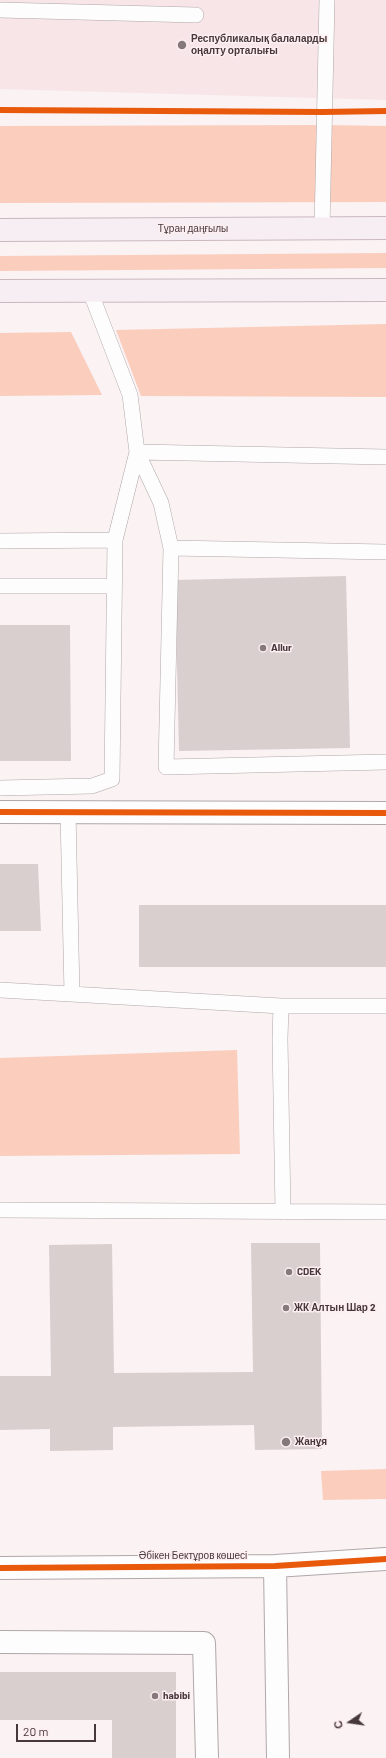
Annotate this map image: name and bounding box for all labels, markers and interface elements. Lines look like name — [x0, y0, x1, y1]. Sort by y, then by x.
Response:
place label: Республикалық балаларды оңалту орталығы — [191, 33, 327, 56]
marker: Республикалық балаларды оңалту орталығы — [176, 39, 188, 51]
street label: Тұран даңғылы — [158, 223, 228, 235]
place label: Allur — [271, 642, 292, 654]
marker: Allur — [258, 643, 268, 653]
place label: CDEK — [297, 1266, 321, 1278]
marker: CDEK — [284, 1267, 294, 1277]
place label: ЖК Алтын Шар 2 — [294, 1302, 376, 1314]
marker: ЖК Алтын Шар 2 — [281, 1303, 291, 1313]
marker: Жанұя — [280, 1436, 292, 1448]
place label: Жанұя — [295, 1436, 327, 1448]
street label: Әбікен Бектұров көшесі — [139, 1550, 247, 1562]
place label: habibi — [163, 1690, 190, 1702]
marker: habibi — [150, 1691, 160, 1701]
north arrow — [330, 1702, 370, 1742]
scale bar — [18, 1716, 98, 1742]
text: С — [331, 1719, 345, 1730]
text: 20 m — [23, 1724, 49, 1738]

